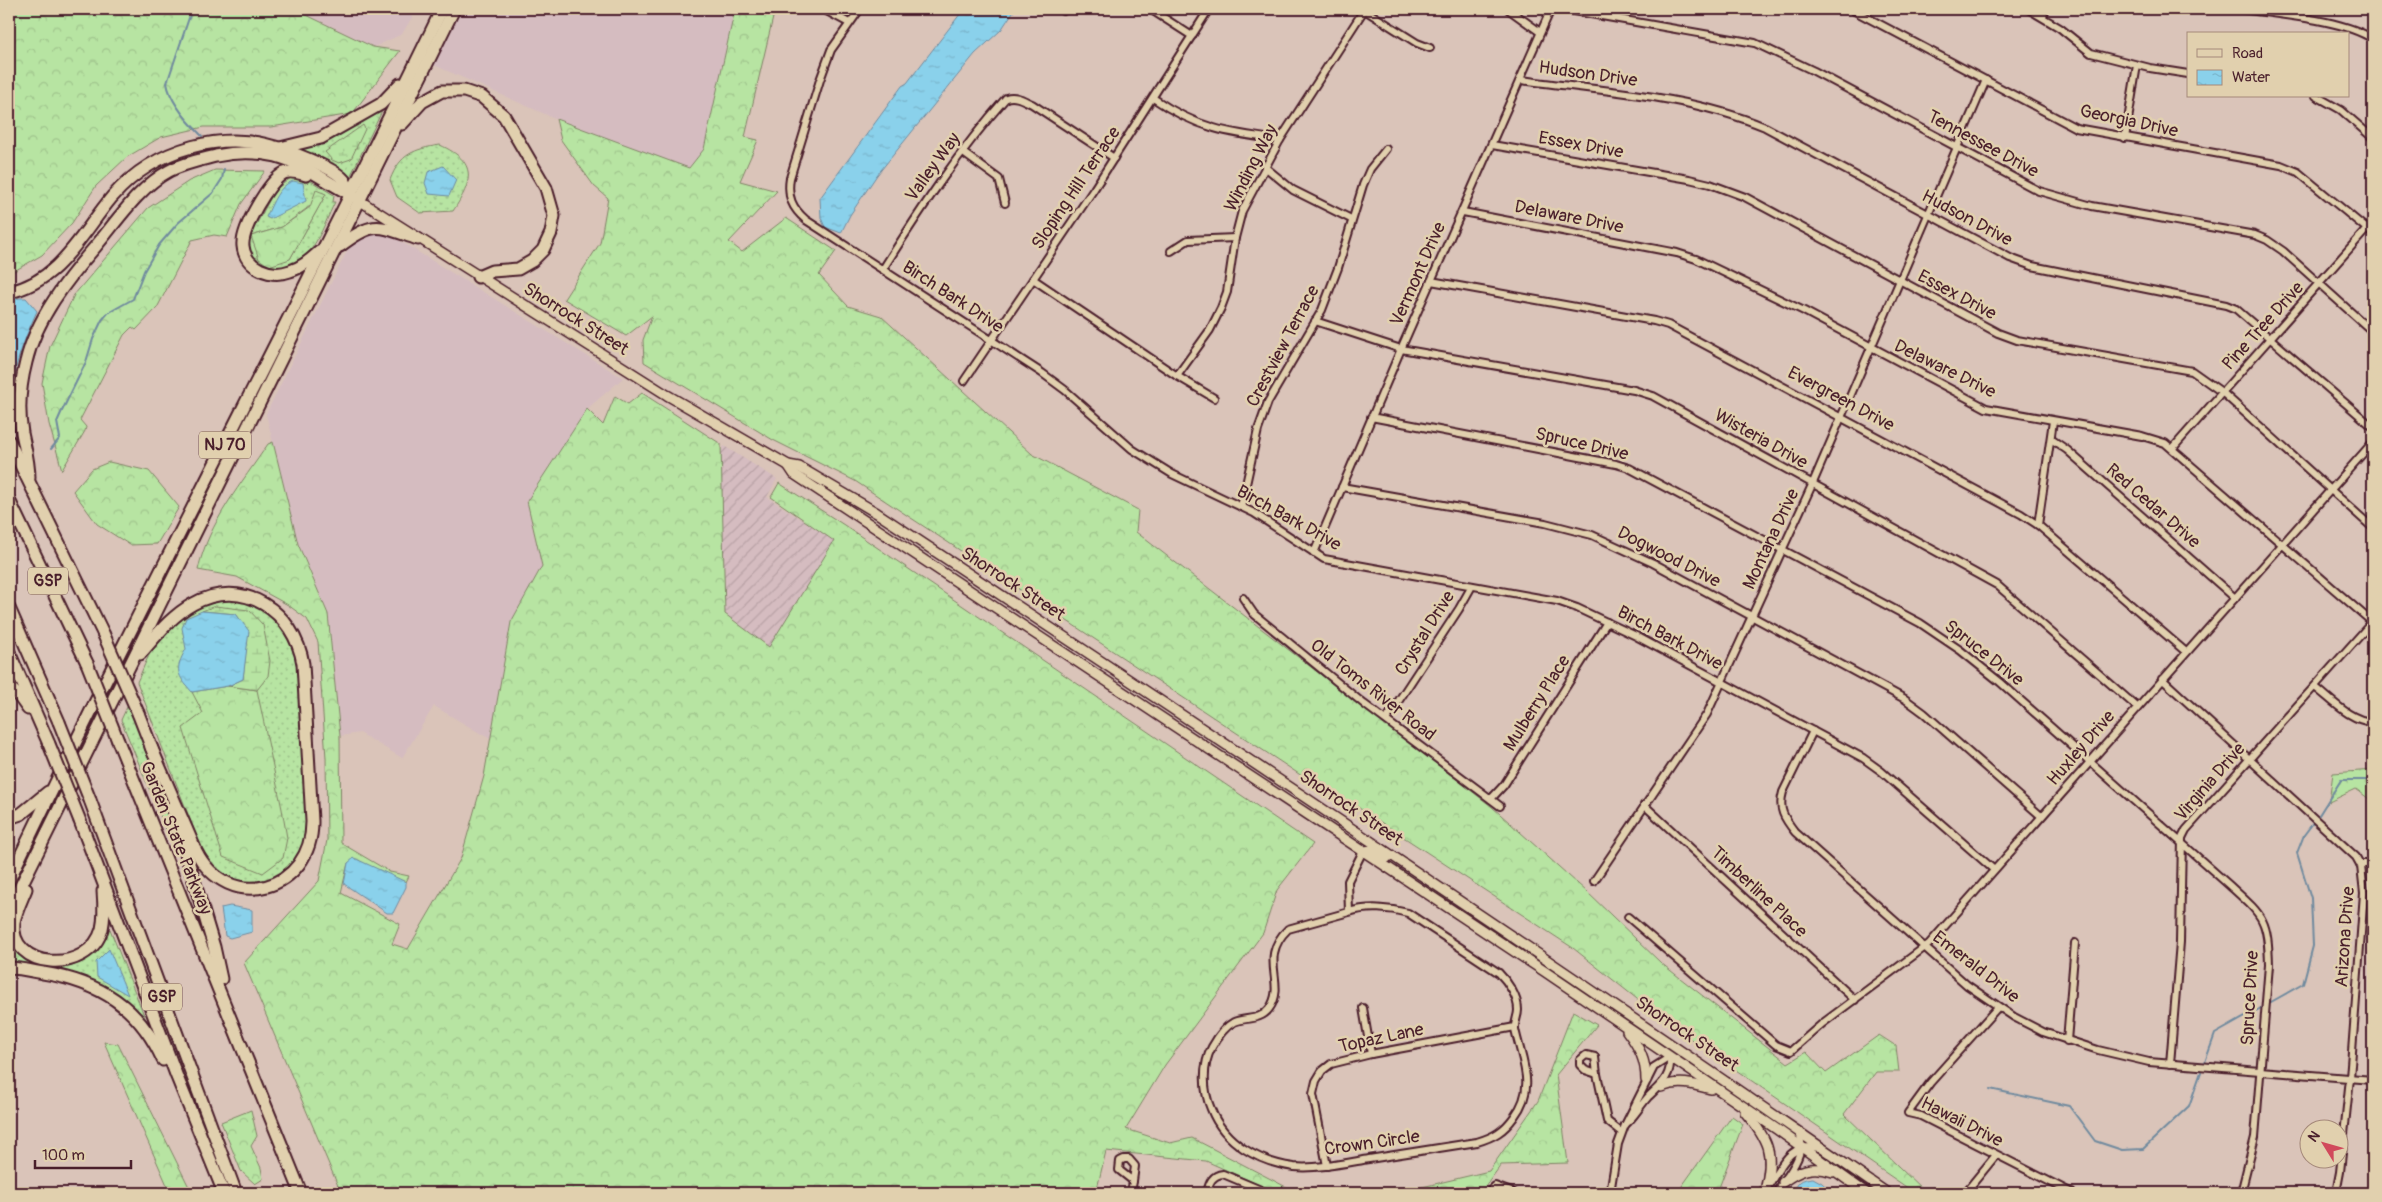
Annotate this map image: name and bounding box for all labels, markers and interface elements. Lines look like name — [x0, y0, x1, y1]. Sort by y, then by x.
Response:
legend — [2187, 32, 2350, 98]
text: Road — [2232, 44, 2263, 63]
street label: Hudson Drive — [1537, 56, 1639, 92]
text: Water — [2232, 68, 2271, 87]
street label: Georgia Drive — [2078, 99, 2180, 143]
street label: Tennessee Drive — [1923, 105, 2043, 183]
street label: Winding Way — [1219, 120, 1283, 216]
street label: Sloping Hill Terrace — [1026, 122, 1126, 254]
street label: Essex Drive — [1537, 126, 1625, 164]
street label: Valley Way — [900, 128, 966, 206]
street label: Hudson Drive — [1918, 185, 2016, 252]
street label: Delaware Drive — [1513, 195, 1626, 239]
street label: Vermont Drive — [1385, 218, 1451, 329]
street label: Birch Bark Drive — [898, 256, 1008, 338]
street label: Essex Drive — [1914, 265, 2000, 325]
street label: Shorrock Street — [519, 277, 634, 361]
street label: Pine Tree Drive — [2217, 277, 2309, 375]
street label: Crestview Terrace — [1241, 281, 1325, 411]
street label: Delaware Drive — [1890, 334, 2000, 404]
street label: Evergreen Drive — [1784, 361, 1899, 437]
street label: Wisteria Drive — [1710, 404, 1812, 474]
street label: Spruce Drive — [1533, 422, 1631, 466]
road number: NJ 70 — [199, 432, 251, 458]
street label: Red Cedar Drive — [2101, 459, 2205, 553]
street label: Birch Bark Drive — [1233, 480, 1345, 556]
street label: Montana Drive — [1738, 485, 1804, 593]
street label: Dogwood Drive — [1614, 521, 1725, 593]
street label: Shorrock Street — [956, 542, 1070, 627]
road number: GSP — [28, 568, 68, 594]
street label: Crystal Drive — [1390, 586, 1460, 680]
street label: Birch Bark Drive — [1613, 601, 1727, 675]
street label: Spruce Drive — [1940, 615, 2029, 691]
street label: Old Toms River Road — [1306, 634, 1440, 746]
street label: Mulberry Place — [1498, 651, 1576, 755]
street label: Huxley Drive — [2042, 705, 2120, 791]
street label: Virginia Drive — [2170, 738, 2250, 826]
street label: Garden State Parkway — [135, 758, 217, 918]
street label: Shorrock Street — [1295, 765, 1408, 852]
street label: Timberline Place — [1706, 841, 1812, 943]
street label: Arizona Drive — [2330, 886, 2360, 988]
street label: Emerald Drive — [1928, 926, 2024, 1008]
street label: Spruce Drive — [2236, 950, 2264, 1046]
road number: GSP — [142, 984, 182, 1010]
street label: Shorrock Street — [1631, 991, 1744, 1078]
street label: Topaz Lane — [1336, 1018, 1426, 1058]
street label: Hawaii Drive — [1917, 1092, 2007, 1153]
north arrow — [2300, 1120, 2350, 1170]
street label: Crown Circle — [1323, 1125, 1421, 1161]
text: N — [2304, 1128, 2324, 1145]
scale bar — [35, 1137, 131, 1169]
text: 100 m — [42, 1146, 85, 1165]

